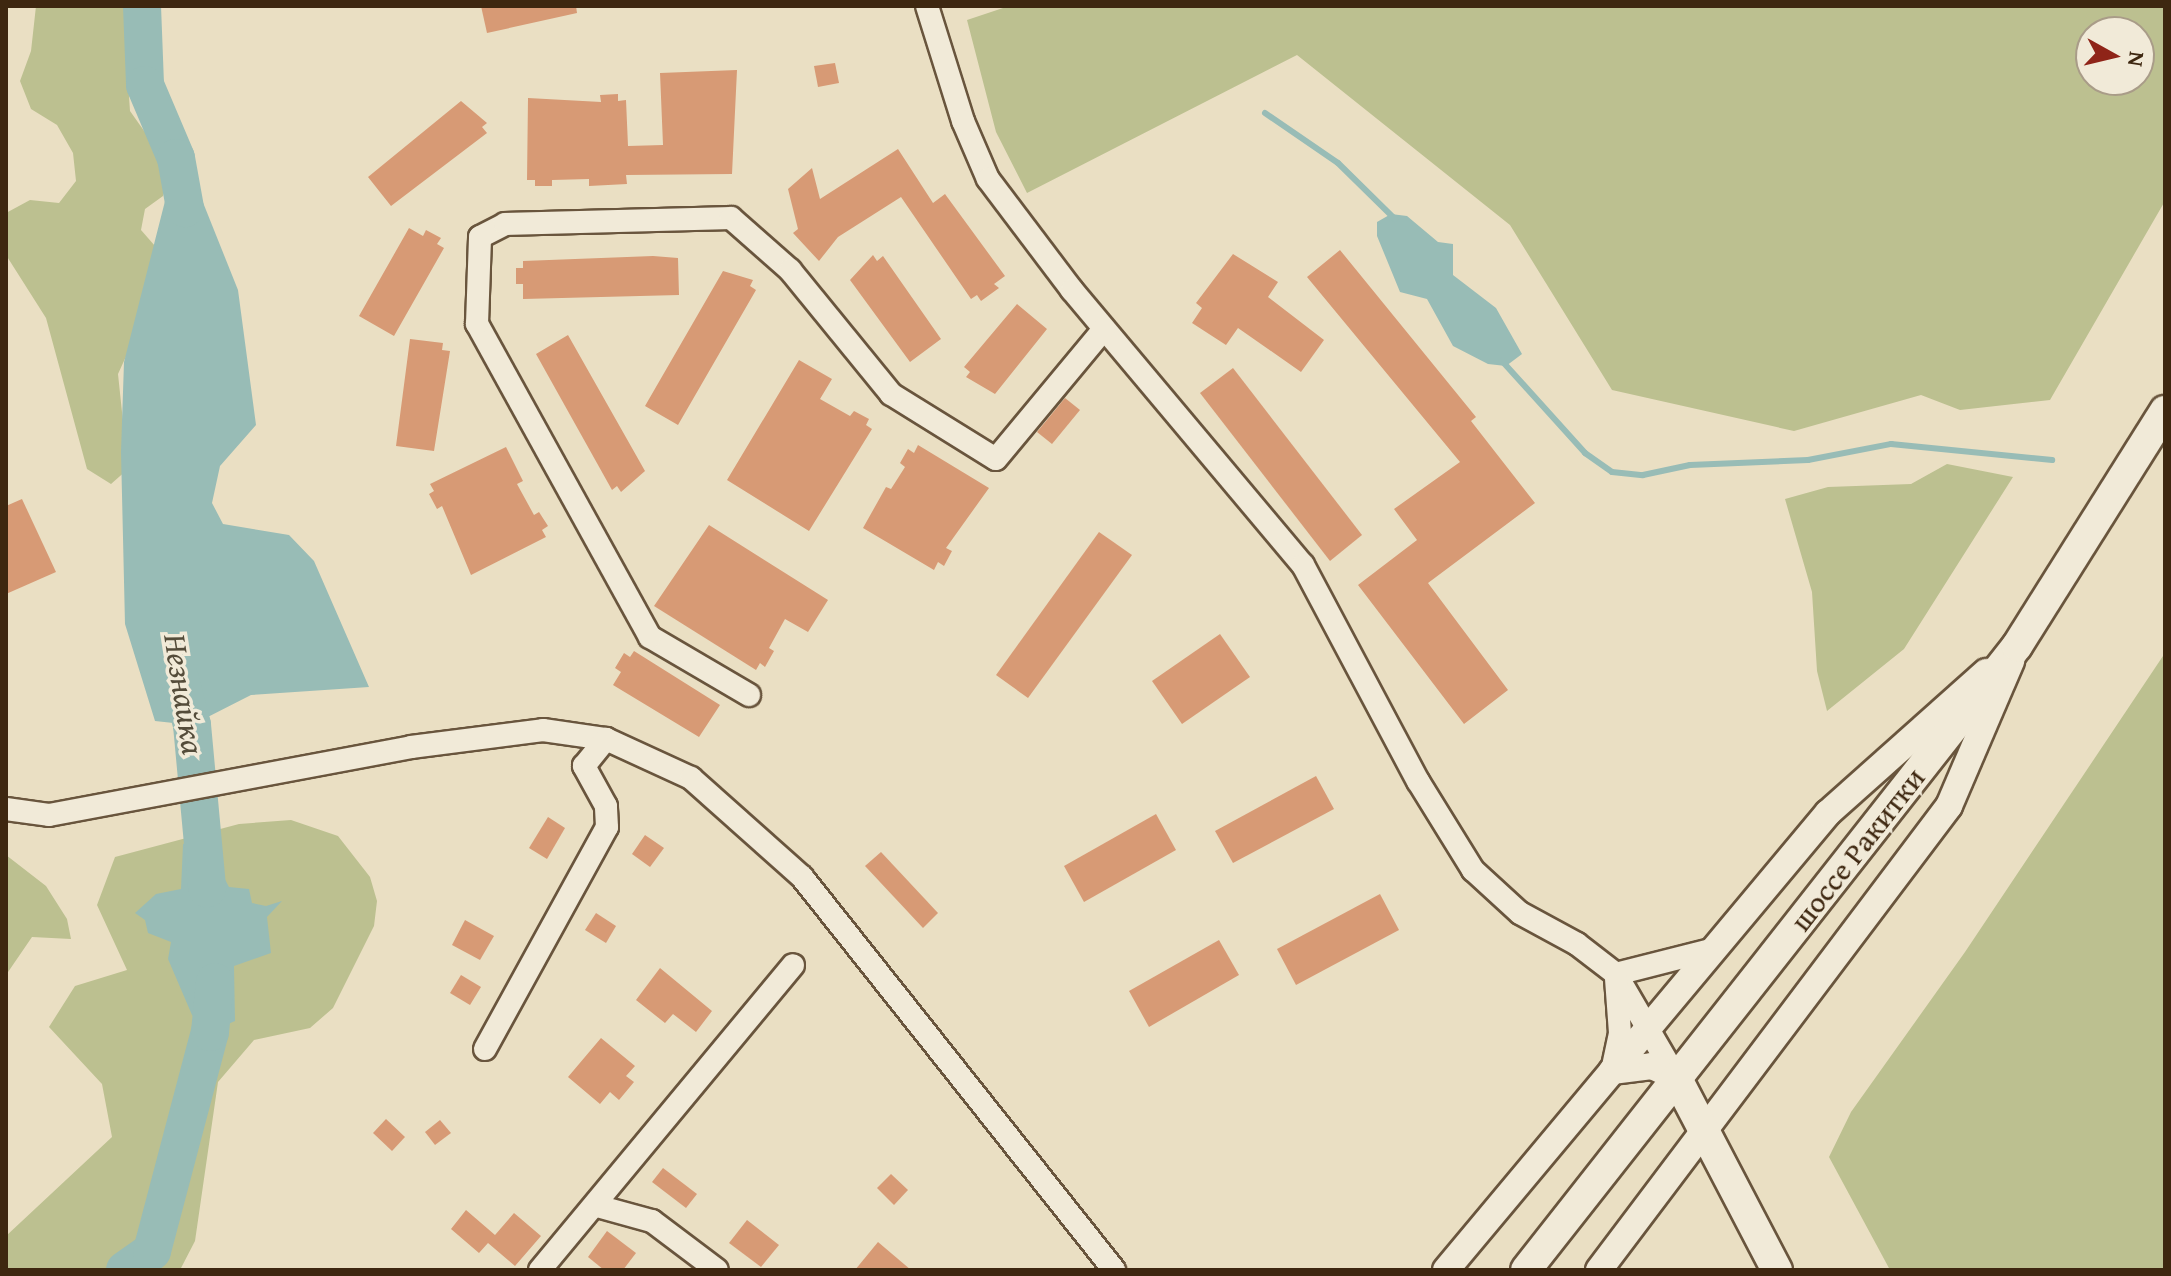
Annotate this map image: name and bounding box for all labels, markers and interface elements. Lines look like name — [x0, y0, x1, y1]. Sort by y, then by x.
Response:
north arrow — [2075, 16, 2155, 96]
text: N — [2120, 50, 2154, 69]
water label: Незнайка — [156, 631, 212, 757]
street label: шоссе Ракитки — [1782, 760, 1932, 938]

